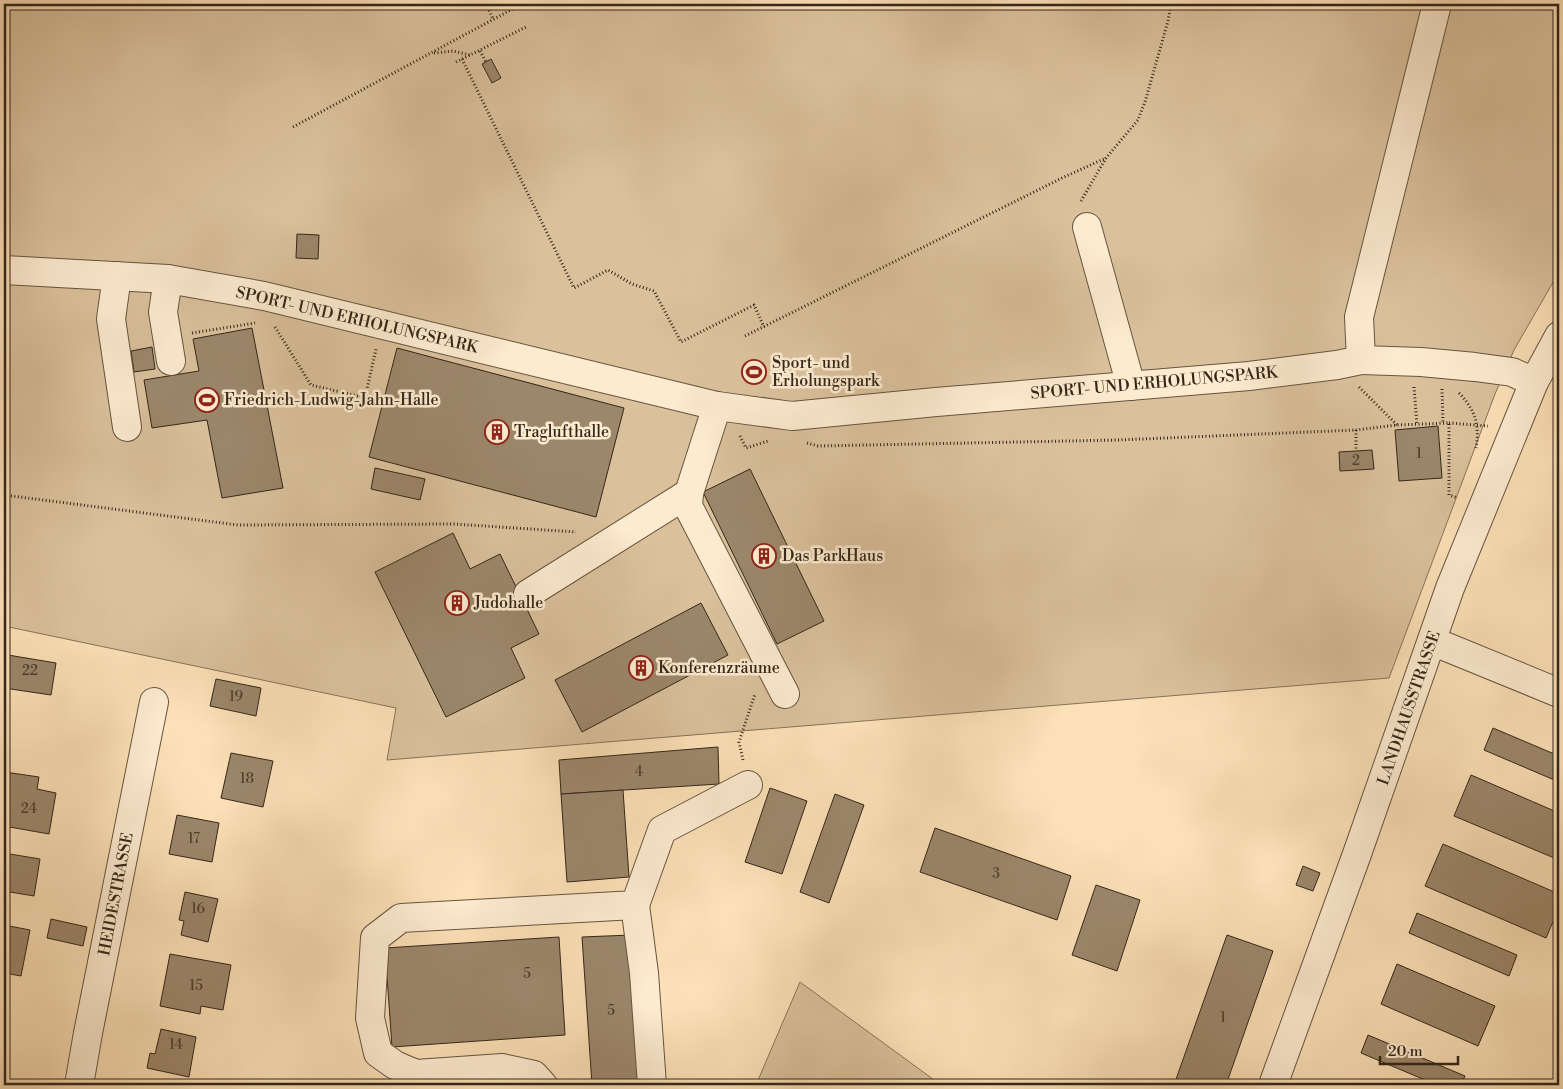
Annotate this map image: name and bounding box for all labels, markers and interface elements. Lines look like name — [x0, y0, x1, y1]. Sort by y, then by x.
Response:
street label: SPORT- UND ERHOLUNGSPARK — [234, 282, 481, 358]
place label: Sport- und Erholungspark — [772, 353, 881, 391]
sports icon: Sport- und Erholungspark — [741, 359, 767, 385]
street label: SPORT- UND ERHOLUNGSPARK — [1030, 362, 1280, 404]
sports icon: Friedrich-Ludwig-Jahn-Halle — [194, 387, 220, 413]
place label: Friedrich-Ludwig-Jahn-Halle — [224, 390, 439, 410]
building icon: Traglufthalle — [484, 419, 510, 445]
place label: Traglufthalle — [514, 422, 609, 442]
house number: 1 — [1416, 445, 1422, 463]
house number: 2 — [1352, 452, 1360, 470]
building icon: Das ParkHaus — [751, 543, 777, 569]
place label: Das ParkHaus — [782, 546, 883, 566]
building icon: Judohalle — [444, 590, 470, 616]
place label: Judohalle — [473, 593, 543, 613]
street label: LANDHAUSSTRASSE — [1373, 628, 1445, 788]
building icon: Konferenzräume — [628, 655, 654, 681]
place label: Konferenzräume — [658, 658, 780, 678]
house number: 22 — [22, 662, 38, 680]
house number: 19 — [229, 688, 243, 706]
house number: 4 — [635, 763, 643, 781]
house number: 18 — [240, 770, 254, 788]
house number: 24 — [21, 800, 37, 818]
house number: 17 — [188, 830, 200, 848]
street label: HEIDESTRASSE — [94, 831, 138, 957]
house number: 3 — [992, 865, 1000, 883]
house number: 16 — [191, 900, 206, 918]
house number: 5 — [523, 965, 531, 983]
house number: 15 — [189, 977, 203, 995]
house number: 5 — [607, 1002, 615, 1020]
house number: 1 — [1220, 1009, 1226, 1027]
scale bar — [1380, 1034, 1458, 1066]
house number: 14 — [169, 1036, 183, 1054]
text: 20 m — [1388, 1042, 1423, 1061]

